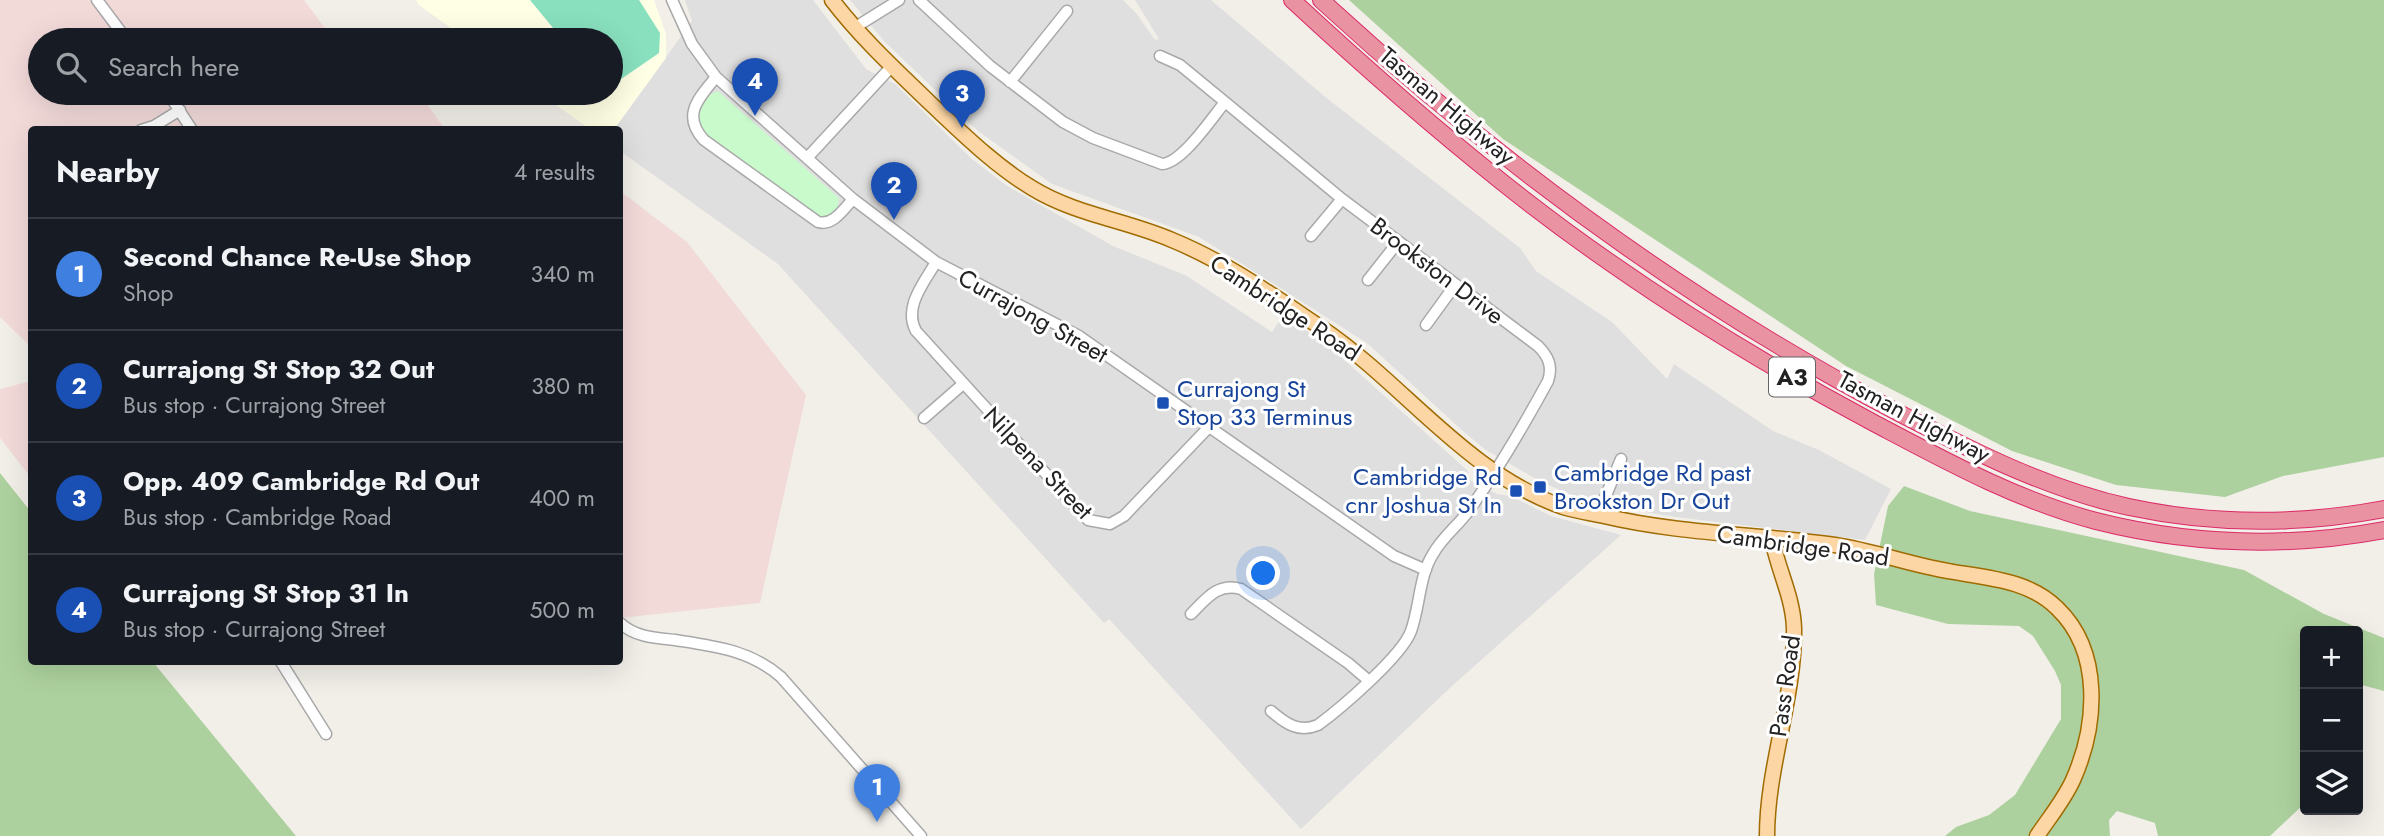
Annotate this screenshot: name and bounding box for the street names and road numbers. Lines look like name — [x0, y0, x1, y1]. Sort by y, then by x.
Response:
street label: Tasman Highway — [1372, 38, 1523, 173]
street label: Brookston Drive — [1363, 209, 1512, 333]
street label: Cambridge Road — [1203, 246, 1368, 370]
street label: Currajong Street — [952, 260, 1115, 371]
road number: A3 — [1769, 358, 1815, 396]
street label: Tasman Highway — [1832, 362, 1997, 472]
street label: Nilpena Street — [975, 398, 1101, 527]
street label: Cambridge Road — [1715, 516, 1891, 575]
street label: Pass Road — [1760, 633, 1809, 739]

